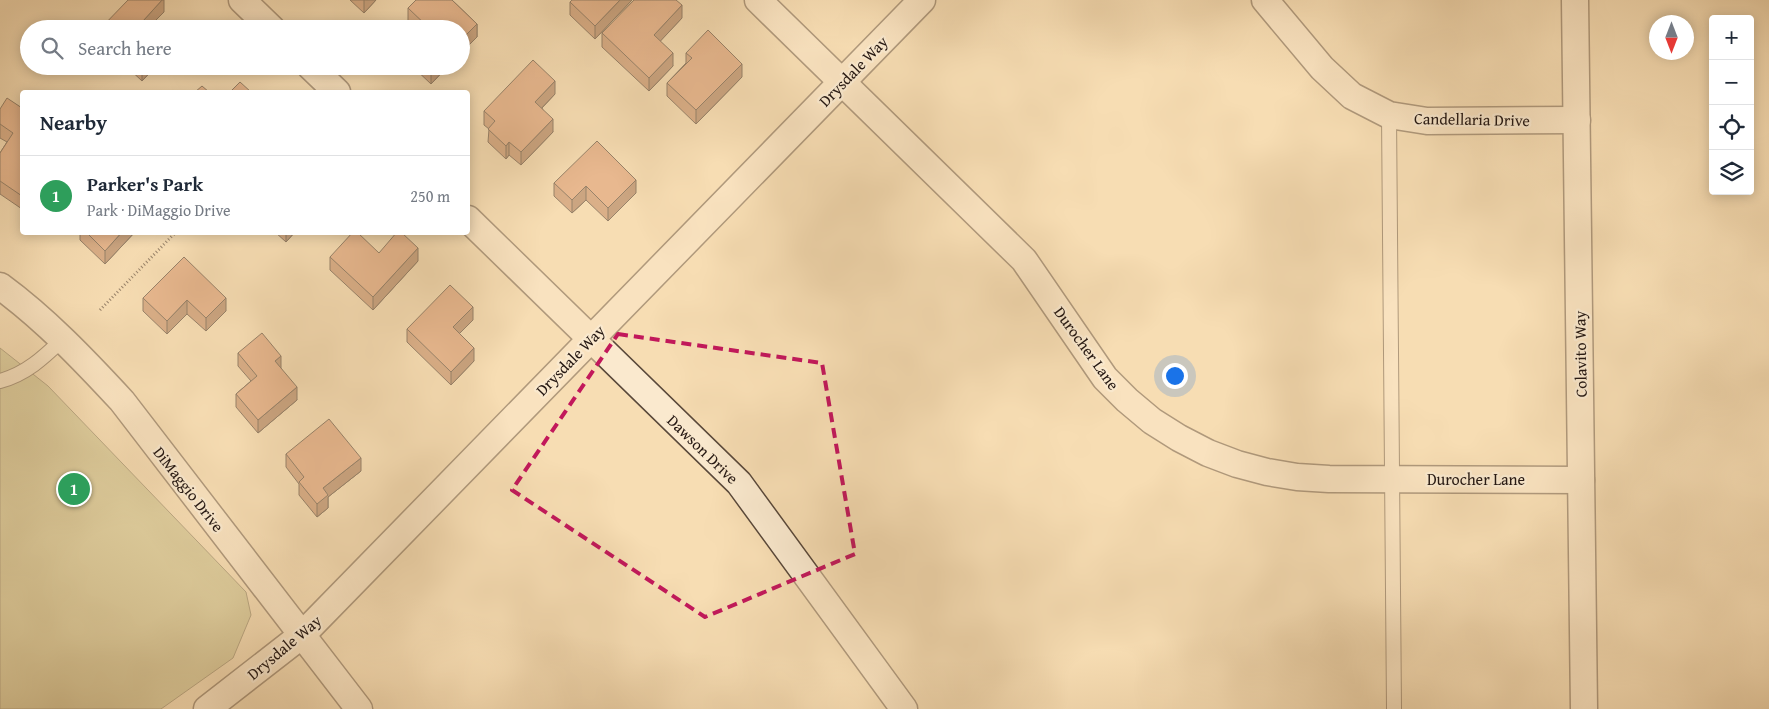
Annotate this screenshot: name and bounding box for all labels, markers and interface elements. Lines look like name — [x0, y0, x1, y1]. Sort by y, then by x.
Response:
north arrow — [1649, 15, 1694, 60]
map controls — [1709, 15, 1754, 195]
button: + — [1709, 15, 1754, 60]
search box — [20, 20, 470, 75]
street label: Drysdale Way — [813, 30, 893, 112]
icon: search — [38, 34, 66, 62]
text: Search here — [78, 34, 172, 62]
button: − — [1709, 60, 1754, 105]
button: locate — [1709, 105, 1754, 150]
street label: Candellaria Drive — [1414, 106, 1530, 132]
text: Nearby — [40, 107, 107, 138]
button: layers — [1709, 150, 1754, 195]
text: Parker's Park — [87, 170, 203, 198]
text: 1 — [52, 184, 60, 208]
text: 250 m — [410, 184, 450, 208]
text: Park · DiMaggio Drive — [87, 198, 230, 222]
street label: Durocher Lane — [1048, 301, 1126, 395]
street label: Colavito Way — [1567, 310, 1593, 398]
street label: Drysdale Way — [530, 319, 610, 401]
your location — [1162, 363, 1188, 389]
street label: Dawson Drive — [662, 409, 744, 489]
street label: DiMaggio Drive — [148, 441, 230, 537]
street label: Durocher Lane — [1427, 467, 1525, 491]
pin: 1 — [58, 470, 90, 508]
street label: Drysdale Way — [242, 609, 327, 685]

